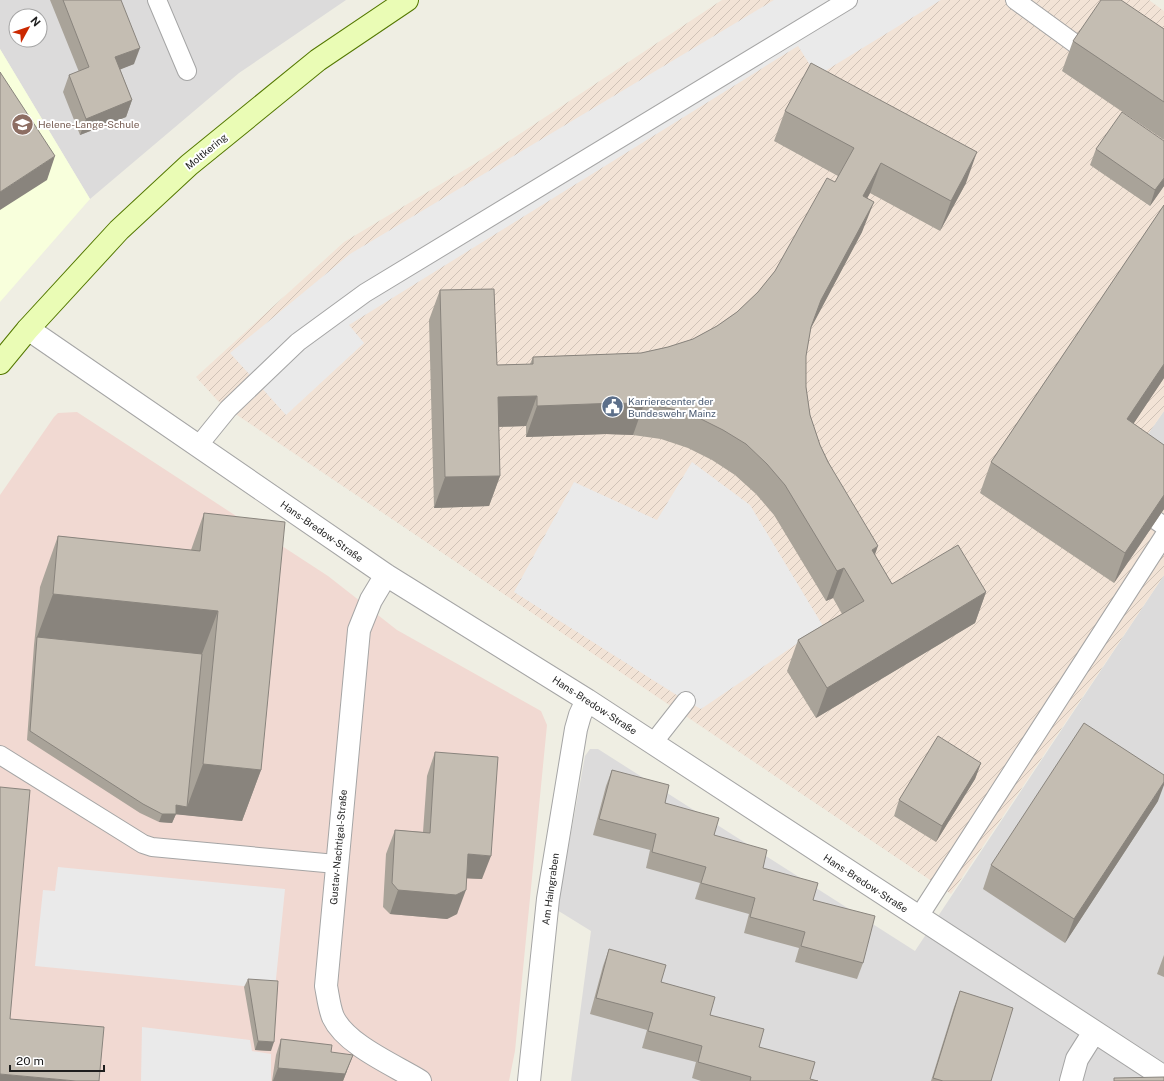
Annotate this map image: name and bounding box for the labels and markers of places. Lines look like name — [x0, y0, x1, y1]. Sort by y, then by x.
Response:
school or university icon: Helene-Lange-Schule — [10, 111, 36, 137]
place label: Helene-Lange-Schule — [38, 118, 140, 130]
public building icon: Karrierecenter der Bundeswehr Mainz — [600, 394, 626, 420]
place label: Karrierecenter der Bundeswehr Mainz — [628, 395, 716, 419]

